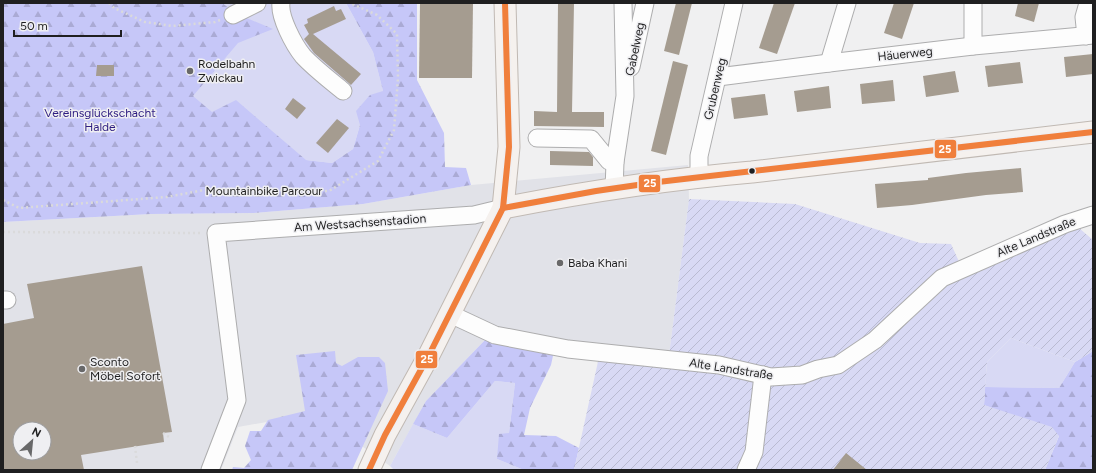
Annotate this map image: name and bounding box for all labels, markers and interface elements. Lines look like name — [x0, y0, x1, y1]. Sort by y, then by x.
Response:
scale bar — [14, 12, 121, 38]
text: 50 m — [20, 19, 48, 33]
street label: Gabelweg — [623, 21, 647, 77]
street label: Häuerweg — [877, 44, 933, 64]
place label: Rodelbahn Zwickau — [198, 57, 256, 85]
street label: Grubenweg — [701, 57, 729, 121]
marker: Rodelbahn Zwickau — [185, 66, 195, 76]
park label: Vereinsglückschacht Halde — [44, 106, 156, 134]
line badge: 25 — [934, 139, 957, 159]
text: 25 — [939, 143, 951, 156]
unlabelled marker — [747, 166, 757, 176]
line badge: 25 — [638, 174, 661, 193]
text: 25 — [644, 177, 656, 190]
street label: Mountainbike Parcour — [206, 184, 322, 198]
street label: Am Westsachsenstadion — [293, 211, 427, 235]
street label: Alte Landstraße — [994, 214, 1078, 260]
place label: Baba Khani — [568, 256, 627, 270]
marker: Baba Khani — [555, 258, 565, 268]
line badge: 25 — [415, 350, 438, 369]
text: 25 — [421, 353, 433, 366]
place label: Sconto Möbel Sofort — [90, 355, 161, 383]
street label: Alte Landstraße — [688, 355, 774, 383]
marker: Sconto Möbel Sofort — [77, 364, 87, 374]
north arrow — [12, 421, 52, 461]
text: N — [30, 425, 43, 440]

